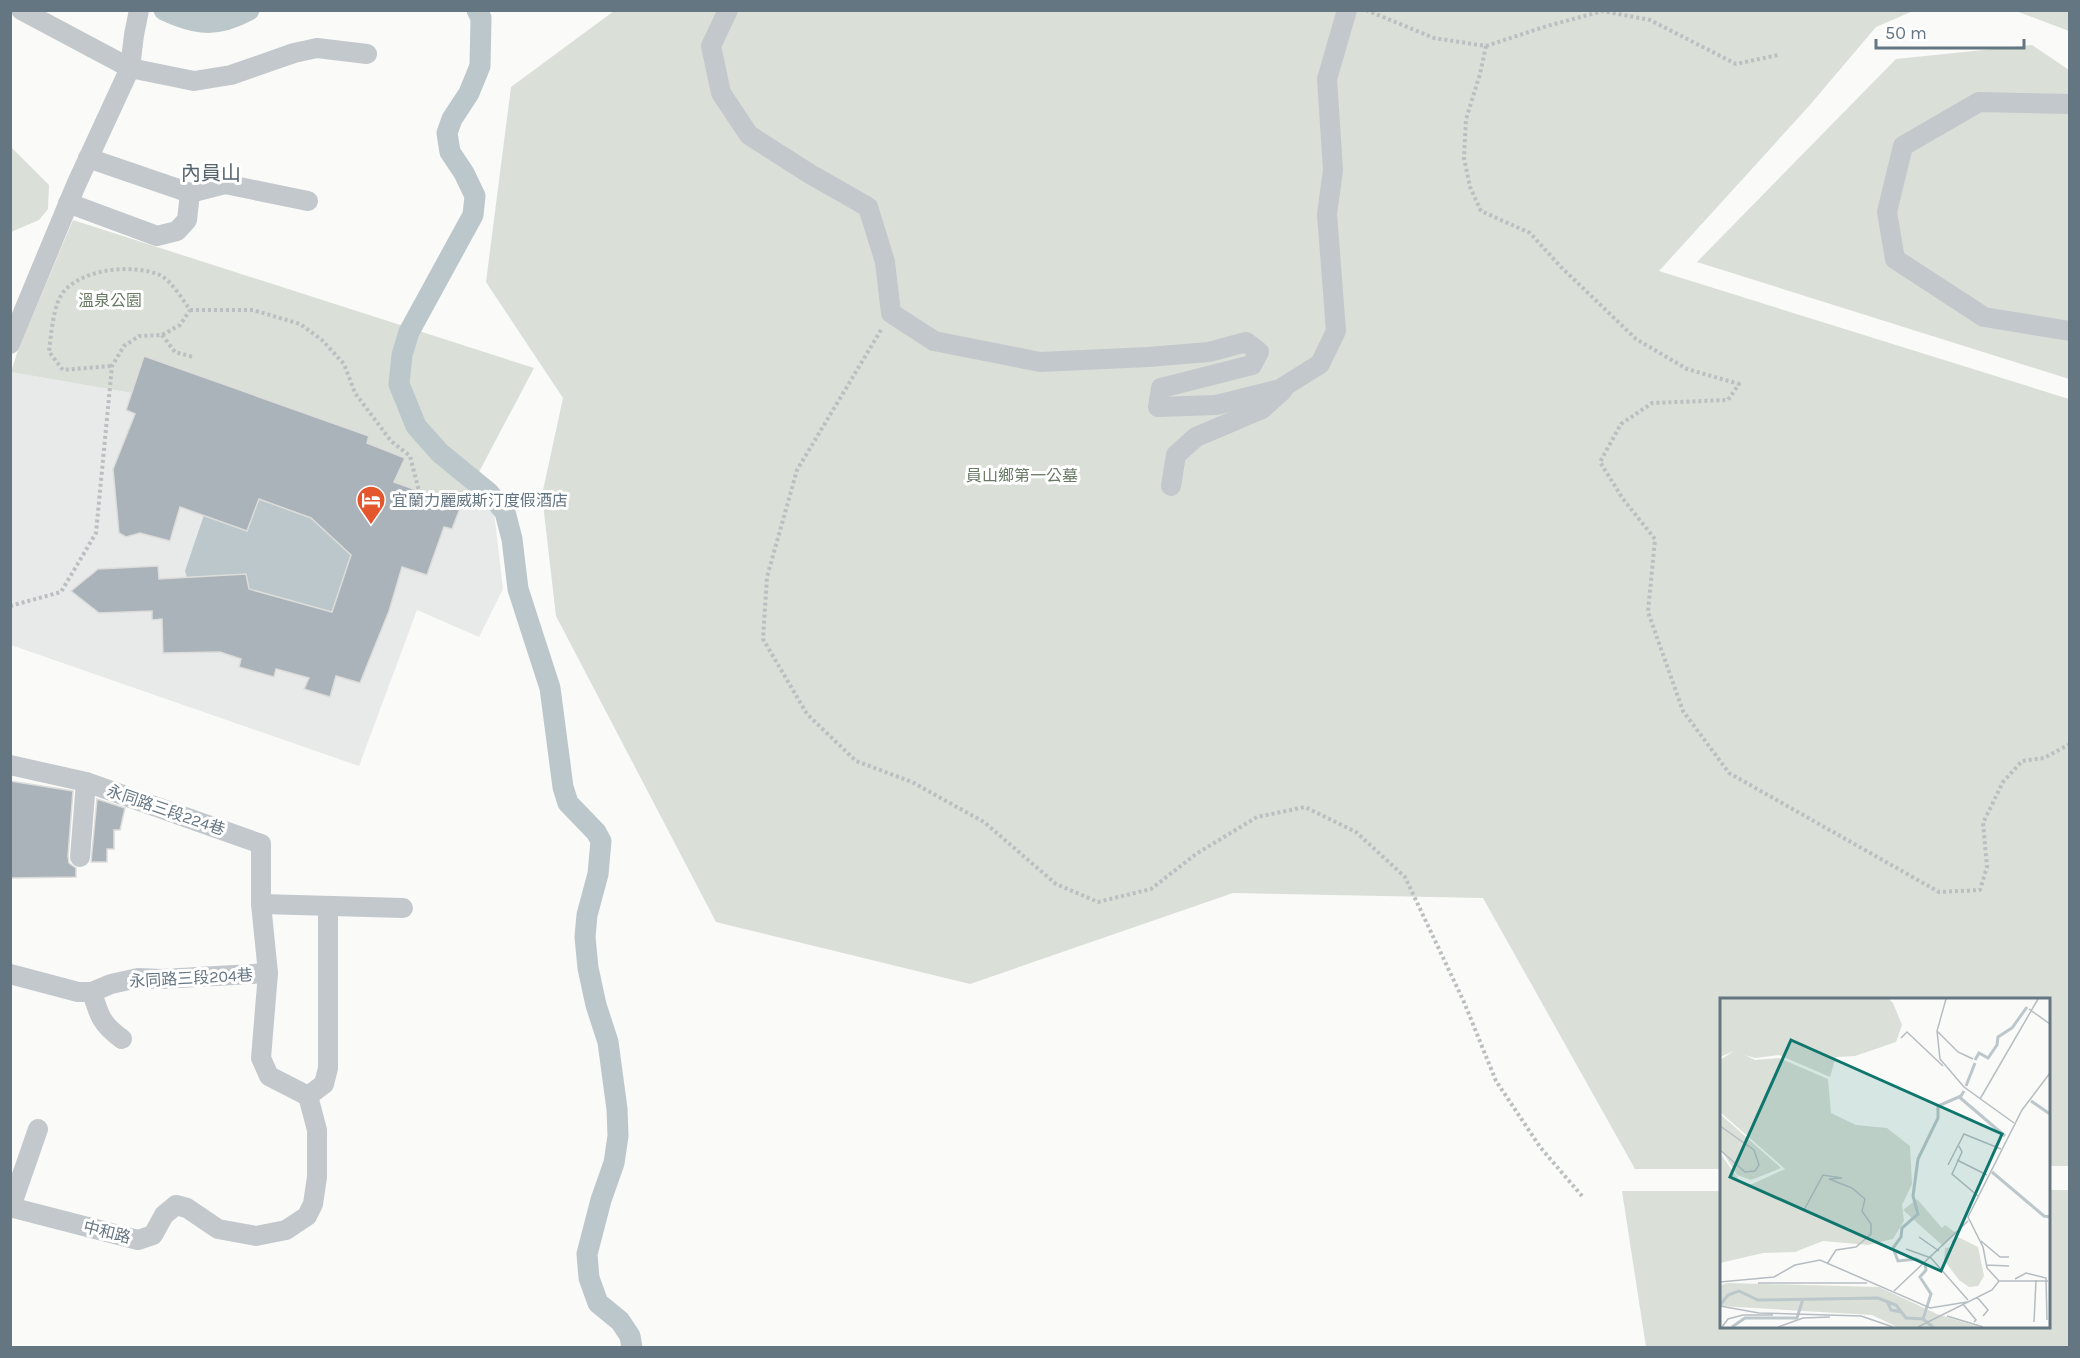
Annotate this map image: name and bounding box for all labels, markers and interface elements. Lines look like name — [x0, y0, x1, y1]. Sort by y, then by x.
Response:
scale bar — [1876, 12, 2024, 50]
text: 50 m — [1885, 22, 1927, 44]
district label: 內員山 — [181, 162, 241, 185]
park label: 溫泉公園 — [78, 291, 142, 310]
park label: 員山鄉第一公墓 — [966, 466, 1078, 485]
hotel icon: 宜蘭力麗威斯汀度假酒店 — [355, 484, 387, 526]
place label: 宜蘭力麗威斯汀度假酒店 — [392, 491, 568, 510]
street label: 永同路三段224巷 — [105, 781, 227, 839]
street label: 永同路三段204巷 — [129, 965, 253, 991]
inset map — [1720, 998, 2050, 1328]
street label: 中和路 — [81, 1217, 133, 1247]

